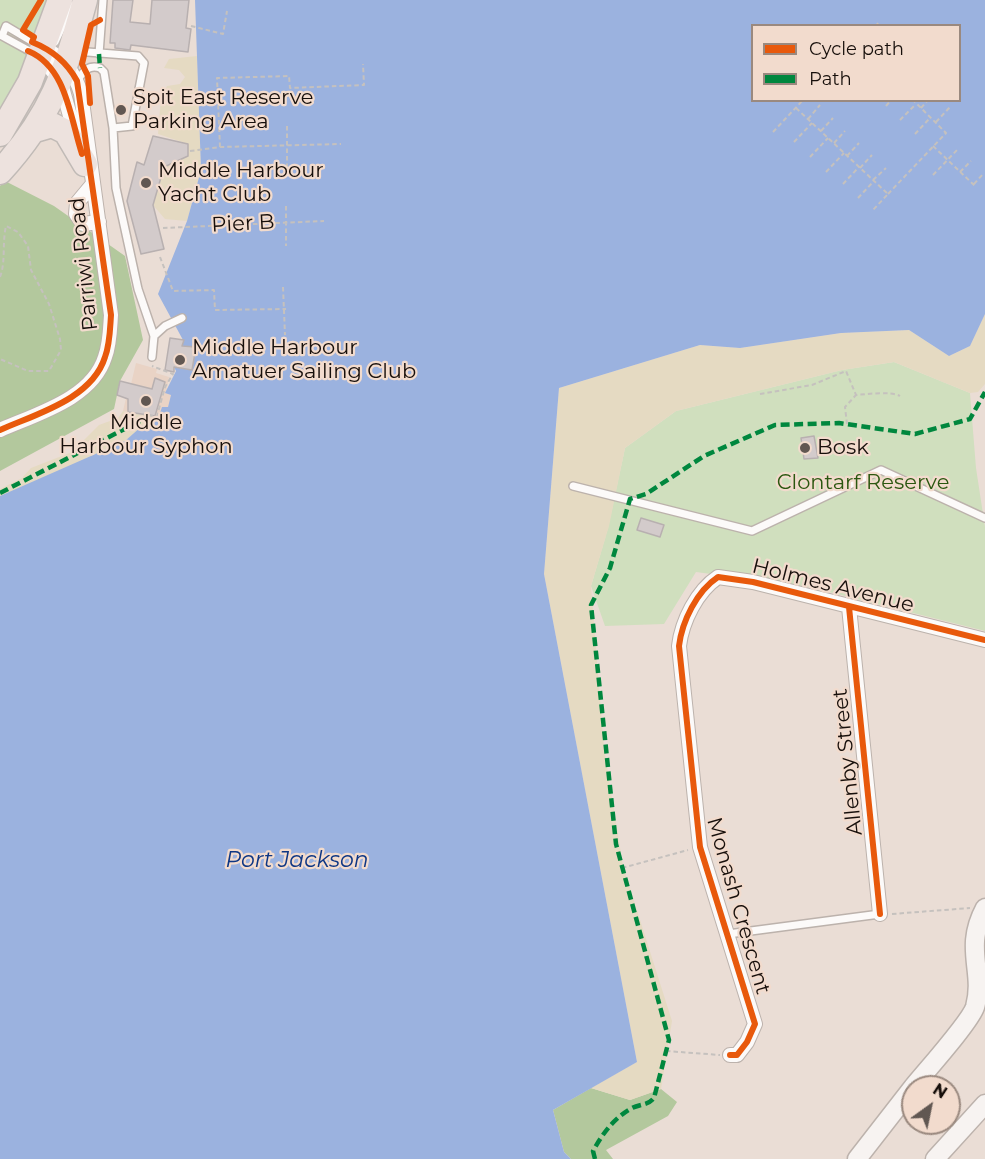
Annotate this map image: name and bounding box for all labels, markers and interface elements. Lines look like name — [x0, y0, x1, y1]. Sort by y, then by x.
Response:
legend — [751, 24, 961, 102]
text: Cycle path — [809, 38, 904, 60]
text: Path — [809, 68, 852, 90]
place label: Spit East Reserve Parking Area — [133, 85, 313, 135]
marker: Spit East Reserve Parking Area — [114, 103, 128, 117]
place label: Middle Harbour Yacht Club — [158, 158, 324, 208]
marker: Middle Harbour Yacht Club — [139, 176, 153, 190]
street label: Parriwi Road — [64, 196, 104, 332]
street label: Pier B — [211, 210, 275, 238]
place label: Middle Harbour Amatuer Sailing Club — [192, 335, 416, 385]
marker: Middle Harbour Amatuer Sailing Club — [173, 353, 187, 367]
marker: Middle Harbour Syphon — [139, 394, 153, 408]
place label: Middle Harbour Syphon — [59, 410, 233, 460]
place label: Bosk — [817, 435, 869, 461]
marker: Bosk — [798, 441, 812, 455]
park label: Clontarf Reserve — [777, 470, 949, 496]
street label: Holmes Avenue — [749, 554, 917, 618]
street label: Allenby Street — [828, 687, 868, 837]
street label: Monash Crescent — [701, 815, 775, 997]
water label: Port Jackson — [225, 848, 369, 874]
north arrow — [901, 1075, 961, 1135]
text: N — [929, 1080, 951, 1103]

